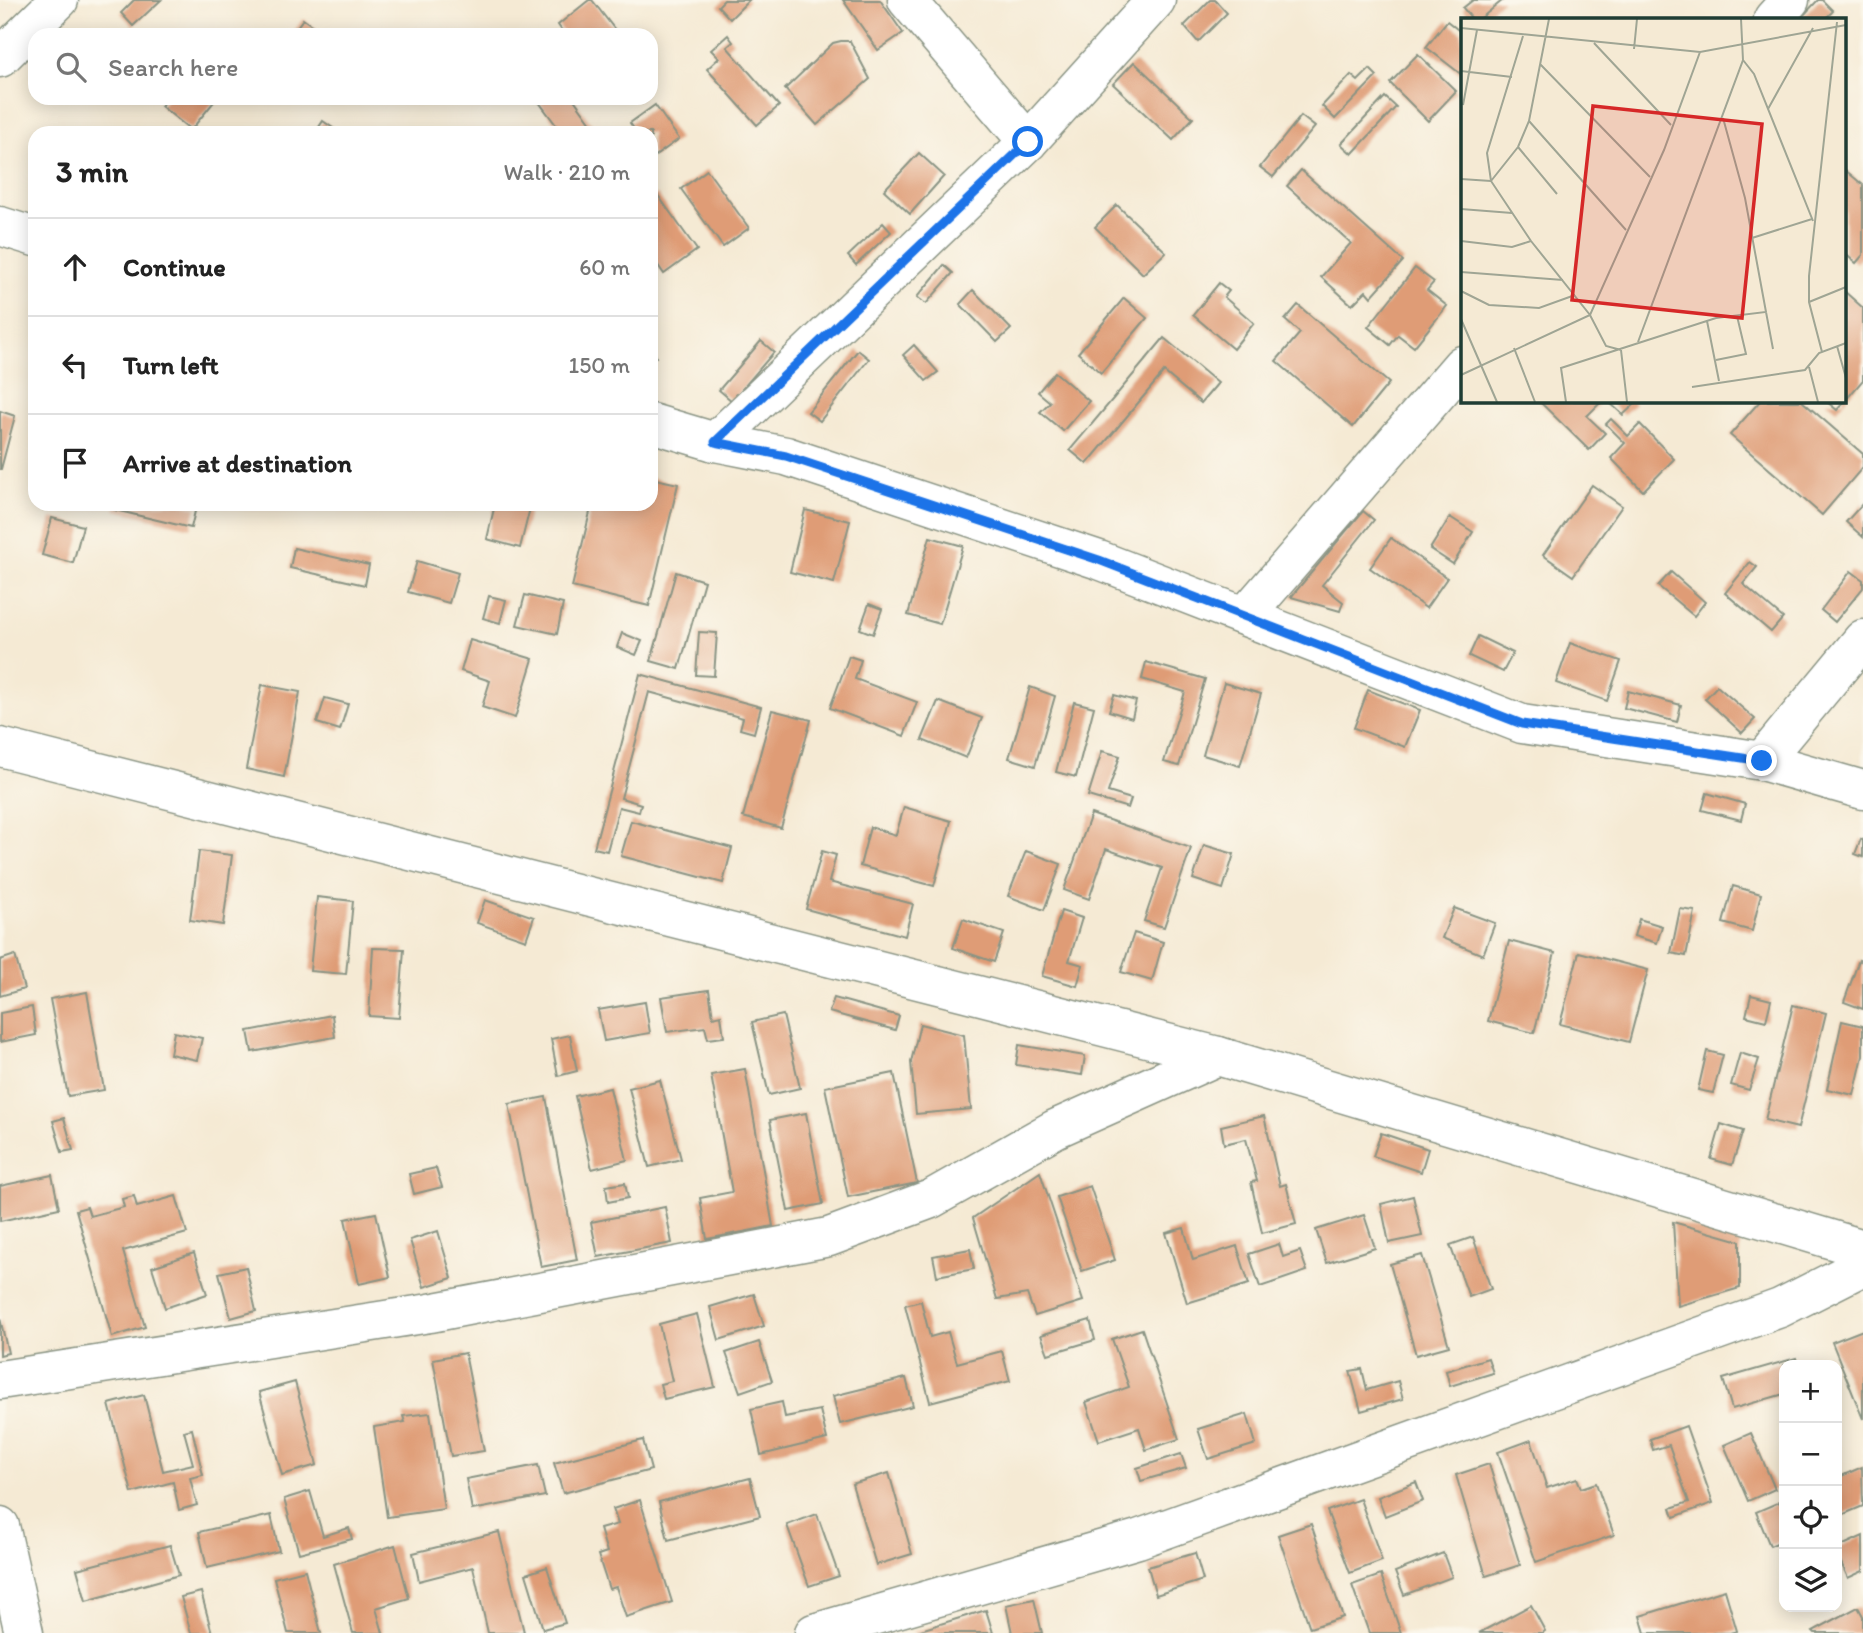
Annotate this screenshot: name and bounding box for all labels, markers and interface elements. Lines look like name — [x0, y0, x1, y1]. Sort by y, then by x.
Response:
inset map — [1461, 18, 1846, 402]
search box — [28, 28, 658, 105]
icon: search — [52, 48, 90, 86]
text: Search here — [108, 51, 238, 83]
route start — [1012, 126, 1043, 157]
text: 3 min — [56, 153, 128, 190]
text: Walk · 210 m — [504, 158, 630, 186]
icon: ahead — [56, 248, 94, 286]
text: Continue — [123, 251, 226, 283]
text: 60 m — [579, 253, 630, 281]
icon: left — [56, 346, 94, 384]
text: Turn left — [123, 349, 219, 381]
text: 150 m — [569, 351, 630, 379]
icon: arrive — [56, 444, 94, 482]
text: Arrive at destination — [123, 447, 352, 479]
route end — [1746, 745, 1777, 776]
map controls — [1779, 1360, 1842, 1612]
button: + — [1779, 1360, 1842, 1423]
button: − — [1779, 1423, 1842, 1486]
button: locate — [1779, 1486, 1842, 1549]
button: layers — [1779, 1549, 1842, 1612]

